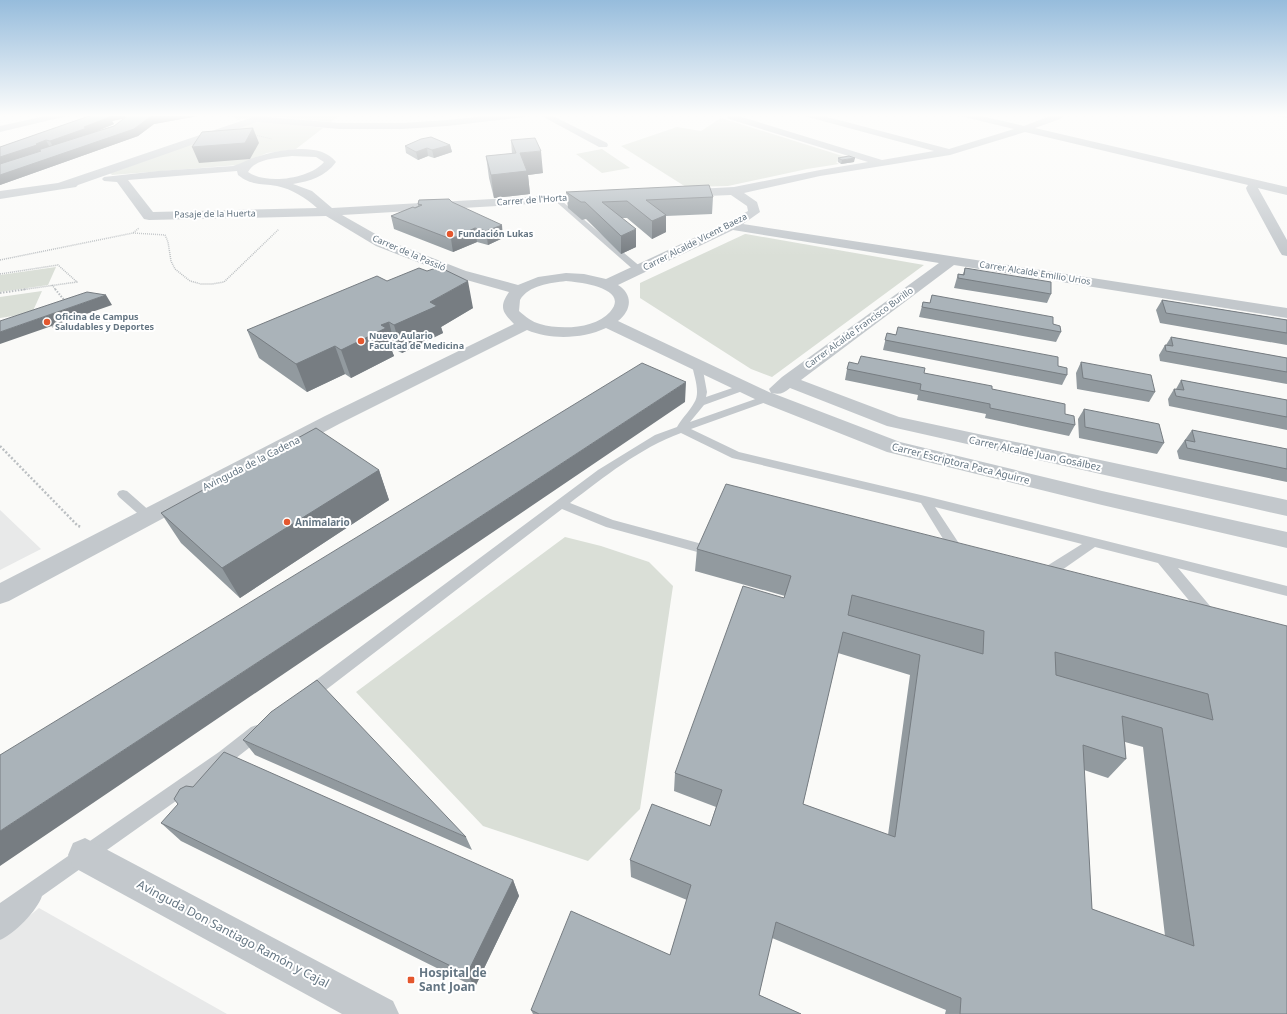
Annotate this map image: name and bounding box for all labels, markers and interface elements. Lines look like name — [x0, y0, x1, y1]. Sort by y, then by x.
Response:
street label: Carrer de l'Horta — [496, 191, 568, 208]
street label: Pasaje de la Huerta — [174, 206, 256, 221]
street label: Carrer Alcalde Vicent Baeza — [640, 210, 749, 274]
place label: Fundación Lukas — [458, 227, 534, 240]
marker: Fundación Lukas — [445, 229, 455, 239]
street label: Carrer de la Passió — [370, 231, 448, 274]
street label: Carrer Alcalde Emilio Urios — [979, 257, 1092, 288]
street label: Carrer Alcalde Francisco Burillo — [802, 284, 916, 371]
place label: Oficina de Campus Saludables y Deportes — [55, 310, 155, 333]
marker: Oficina de Campus Saludables y Deportes — [42, 317, 52, 327]
place label: Nuevo Aulario Facultad de Medicina — [369, 329, 464, 352]
marker: Nuevo Aulario Facultad de Medicina — [356, 336, 366, 346]
street label: Avinguda de la Cadena — [200, 432, 302, 494]
street label: Carrer Alcalde Juan Gosálbez — [968, 432, 1103, 474]
street label: Carrer Escriptora Paca Aguirre — [890, 439, 1032, 487]
place label: Animalario — [295, 515, 350, 529]
marker: Animalario — [282, 517, 292, 527]
street label: Avinguda Don Santiago Ramón y Cajal — [134, 876, 332, 992]
place label: Hospital de Sant Joan — [419, 964, 487, 995]
marker: Hospital de Sant Joan — [406, 975, 416, 985]

